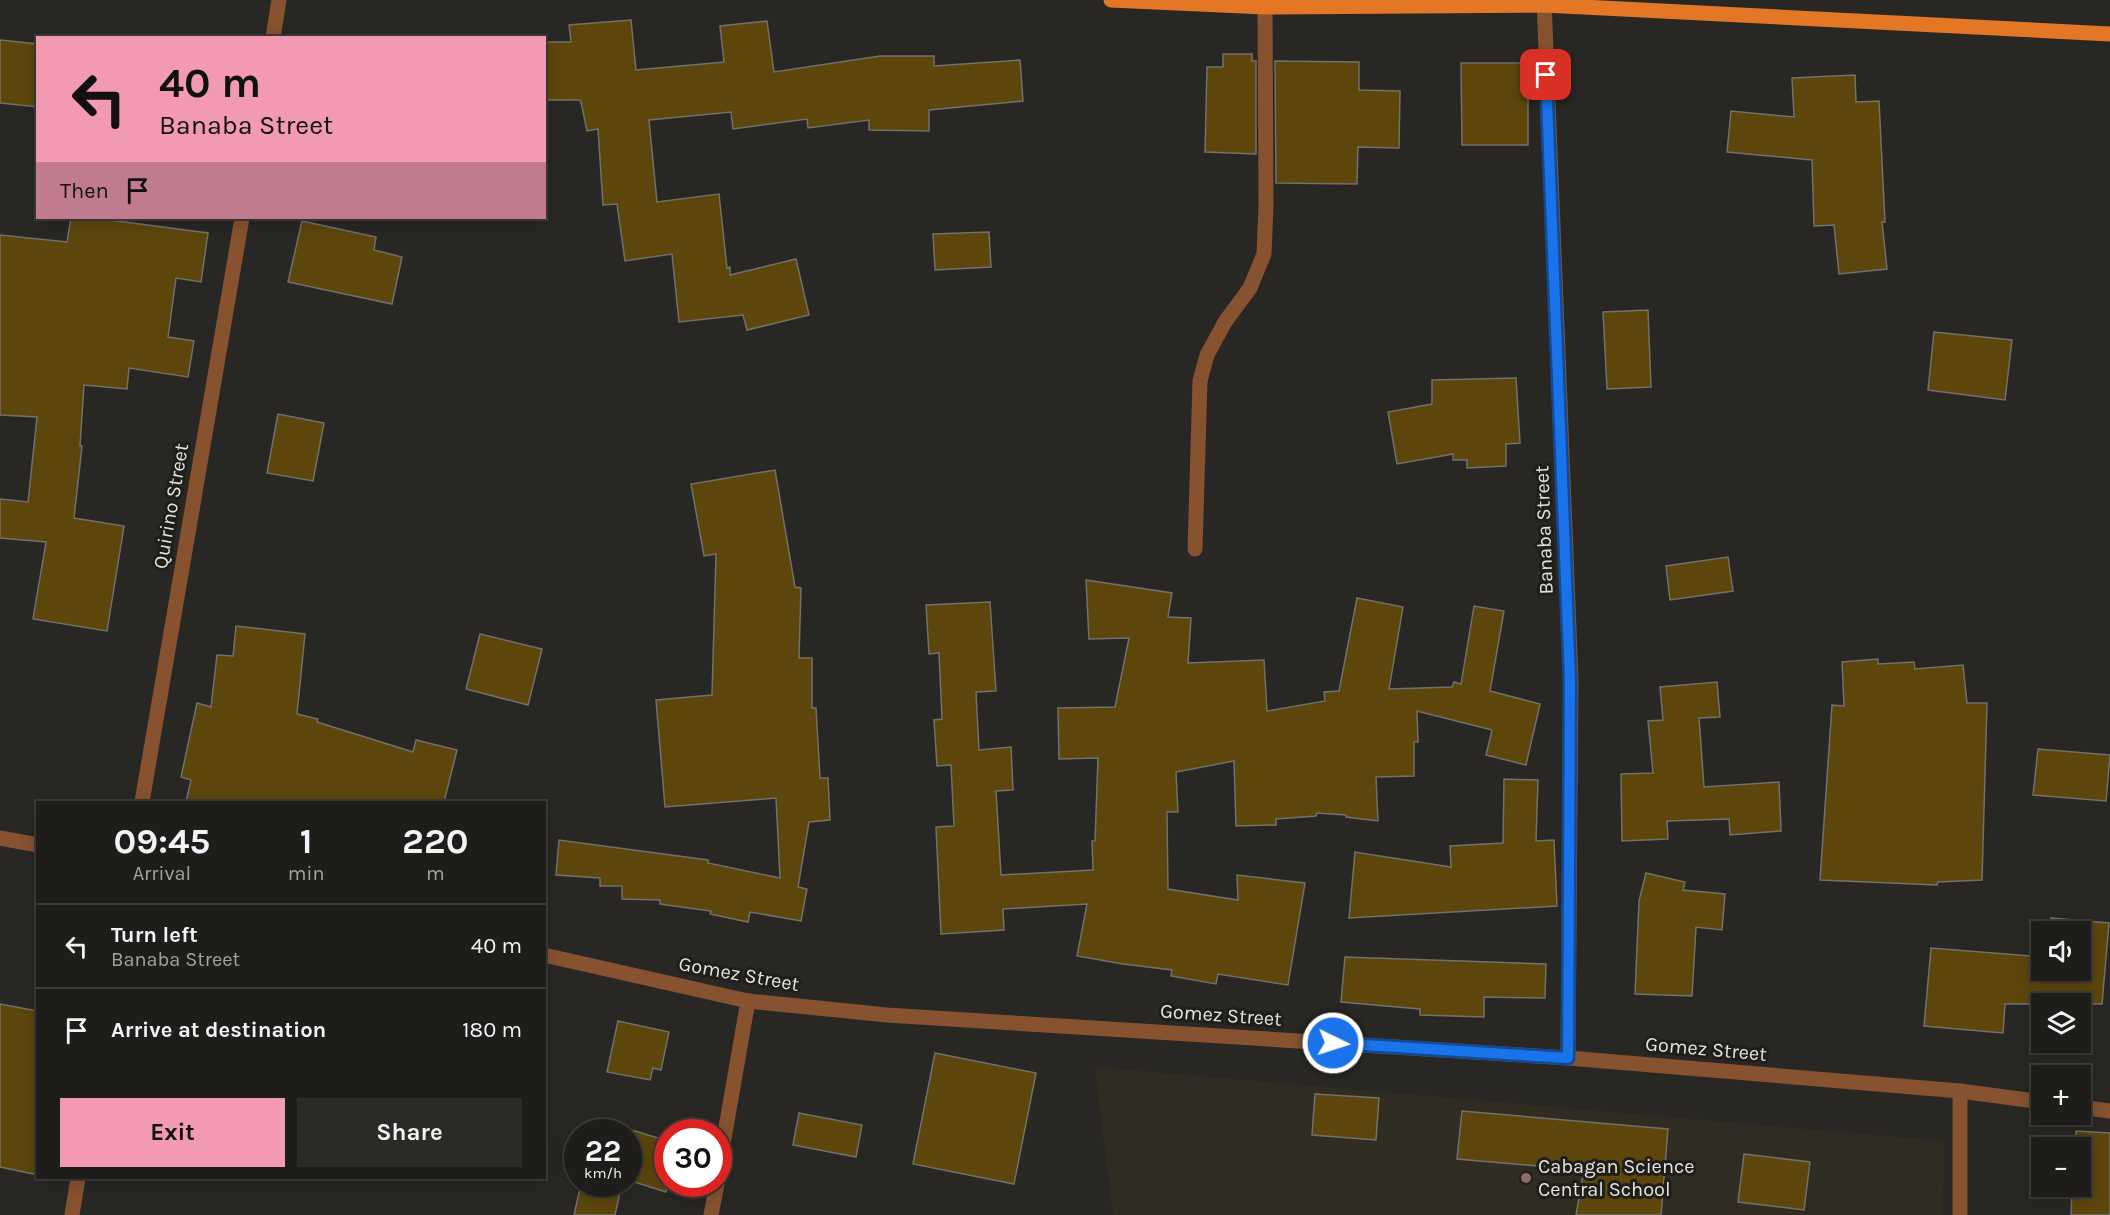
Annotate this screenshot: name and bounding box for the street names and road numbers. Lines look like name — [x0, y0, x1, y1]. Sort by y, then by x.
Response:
street label: Quirino Street — [149, 441, 193, 571]
street label: Banaba Street — [1530, 465, 1558, 595]
street label: Gomez Street — [677, 952, 802, 996]
street label: Gomez Street — [1159, 999, 1283, 1031]
street label: Gomez Street — [1644, 1032, 1768, 1066]

